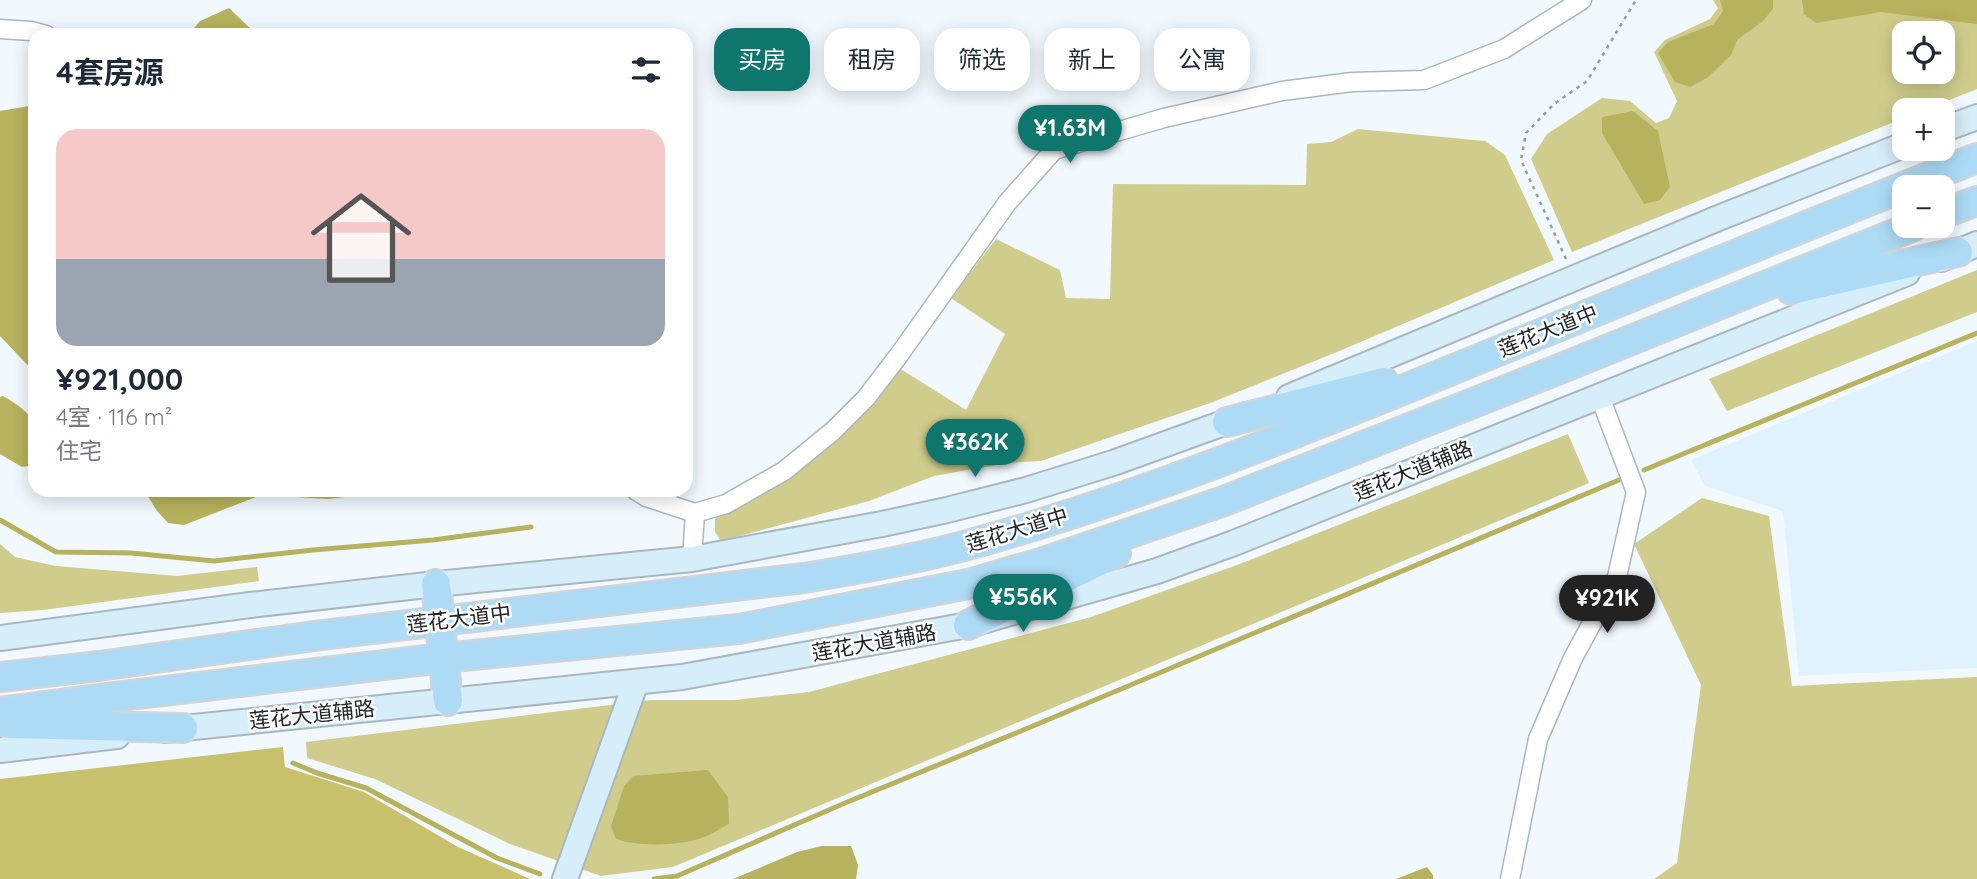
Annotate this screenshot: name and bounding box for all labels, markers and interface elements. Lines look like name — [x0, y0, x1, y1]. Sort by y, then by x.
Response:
map controls — [1892, 21, 1955, 238]
button: locate — [1892, 21, 1955, 84]
chip: 买房 — [714, 28, 810, 91]
chip: 租房 — [824, 28, 920, 91]
chip: 筛选 — [934, 28, 1030, 91]
chip: 新上 — [1044, 28, 1140, 91]
chip: 公寓 — [1154, 28, 1250, 91]
icon: filters — [627, 51, 665, 89]
text: 4套房源 — [56, 53, 164, 91]
button: + — [1892, 98, 1955, 161]
pin: ¥1.63M — [1013, 106, 1127, 165]
text: ¥1.63M — [1034, 113, 1106, 142]
icon: home — [298, 175, 424, 301]
button: − — [1892, 175, 1955, 238]
street label: 莲花大道中 — [1494, 298, 1601, 362]
text: ¥921,000 — [56, 360, 183, 398]
text: 4室 · 116 m² — [56, 402, 172, 431]
pin: ¥362K — [926, 420, 1024, 479]
text: ¥362K — [942, 427, 1008, 456]
street label: 莲花大道辅路 — [1349, 434, 1476, 506]
text: 住宅 — [56, 436, 102, 465]
street label: 莲花大道中 — [963, 501, 1071, 557]
pin: ¥556K — [974, 574, 1072, 634]
pin: ¥921K — [1558, 576, 1656, 635]
text: ¥556K — [989, 582, 1057, 611]
text: ¥921K — [1575, 583, 1639, 612]
street label: 莲花大道中 — [405, 599, 513, 637]
street label: 莲花大道辅路 — [810, 618, 938, 666]
street label: 莲花大道辅路 — [248, 694, 376, 734]

